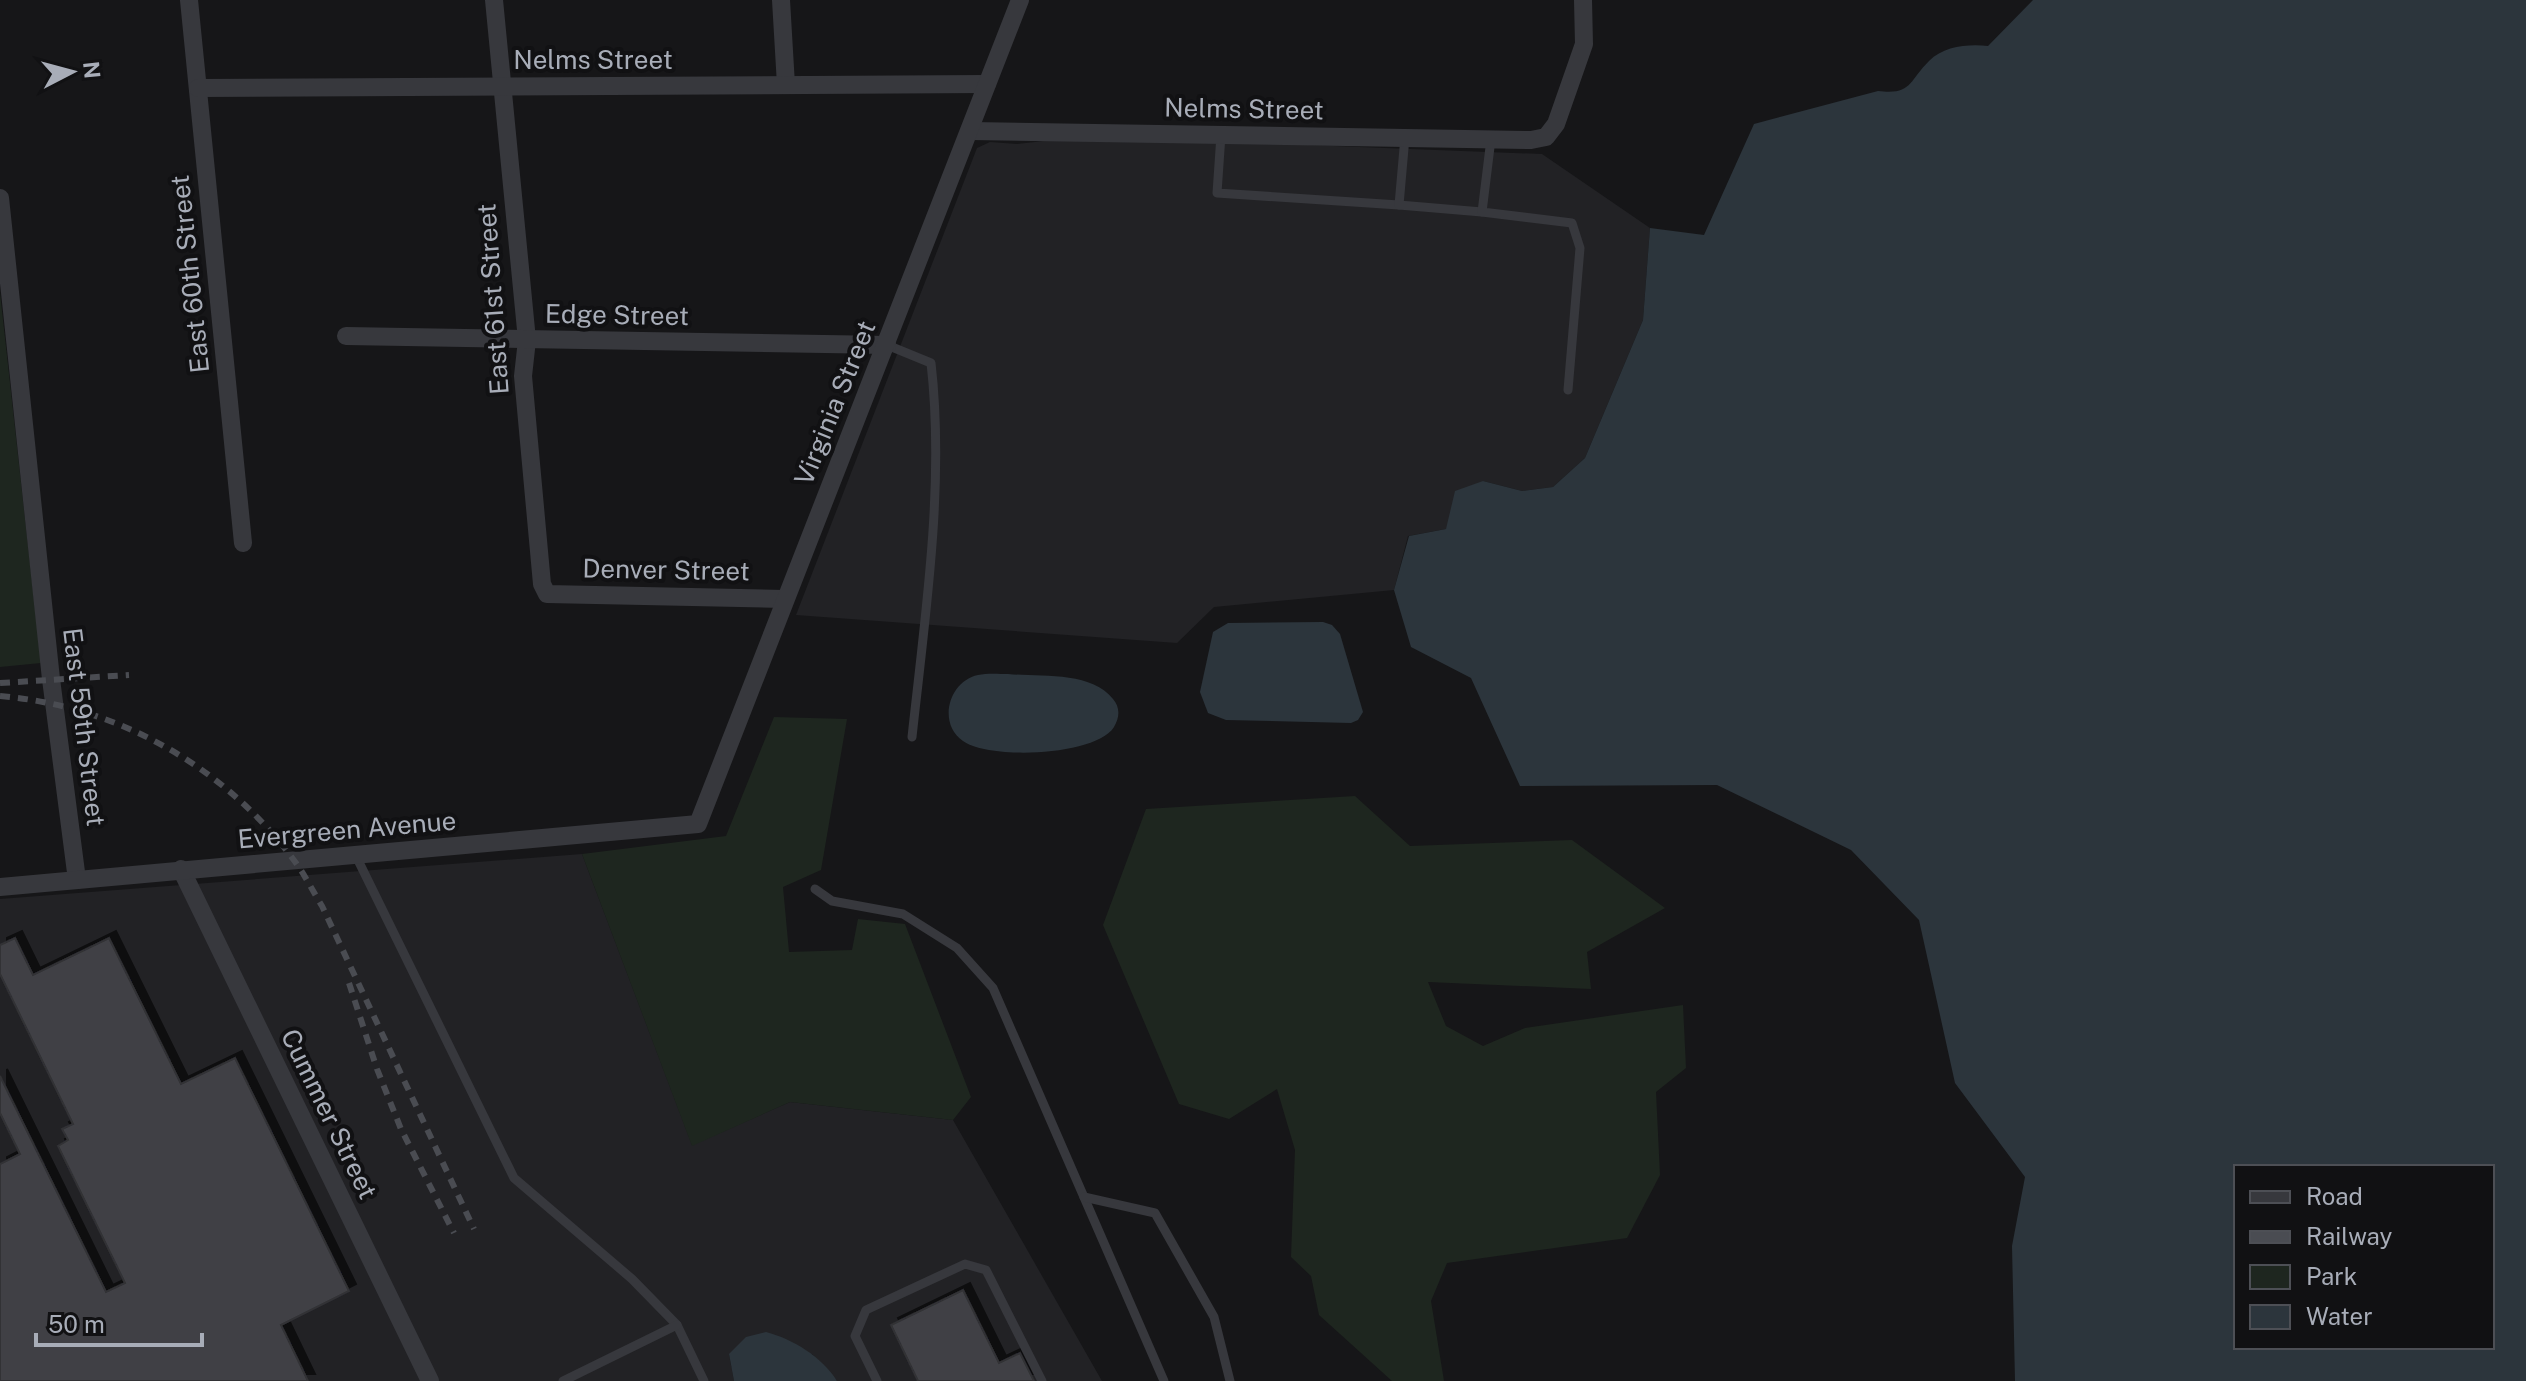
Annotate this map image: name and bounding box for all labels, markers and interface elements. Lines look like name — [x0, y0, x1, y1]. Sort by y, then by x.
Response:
north arrow — [32, 32, 112, 112]
street label: Nelms Street — [513, 44, 673, 75]
text: N — [78, 60, 106, 80]
street label: Nelms Street — [1164, 92, 1324, 125]
street label: East 60th Street — [164, 174, 215, 375]
street label: East 61st Street — [470, 202, 515, 396]
street label: Edge Street — [545, 298, 689, 331]
street label: Virginia Street — [787, 316, 882, 490]
street label: Denver Street — [582, 553, 750, 586]
street label: East 59th Street — [57, 626, 112, 828]
street label: Evergreen Avenue — [236, 805, 458, 854]
street label: Cummer Street — [275, 1024, 384, 1204]
legend — [2234, 1165, 2494, 1349]
text: Road — [2306, 1182, 2363, 1210]
text: Railway — [2306, 1222, 2392, 1250]
text: Park — [2306, 1262, 2357, 1290]
scale bar — [36, 1297, 202, 1347]
text: Water — [2306, 1302, 2373, 1330]
text: 50 m — [48, 1310, 105, 1338]

